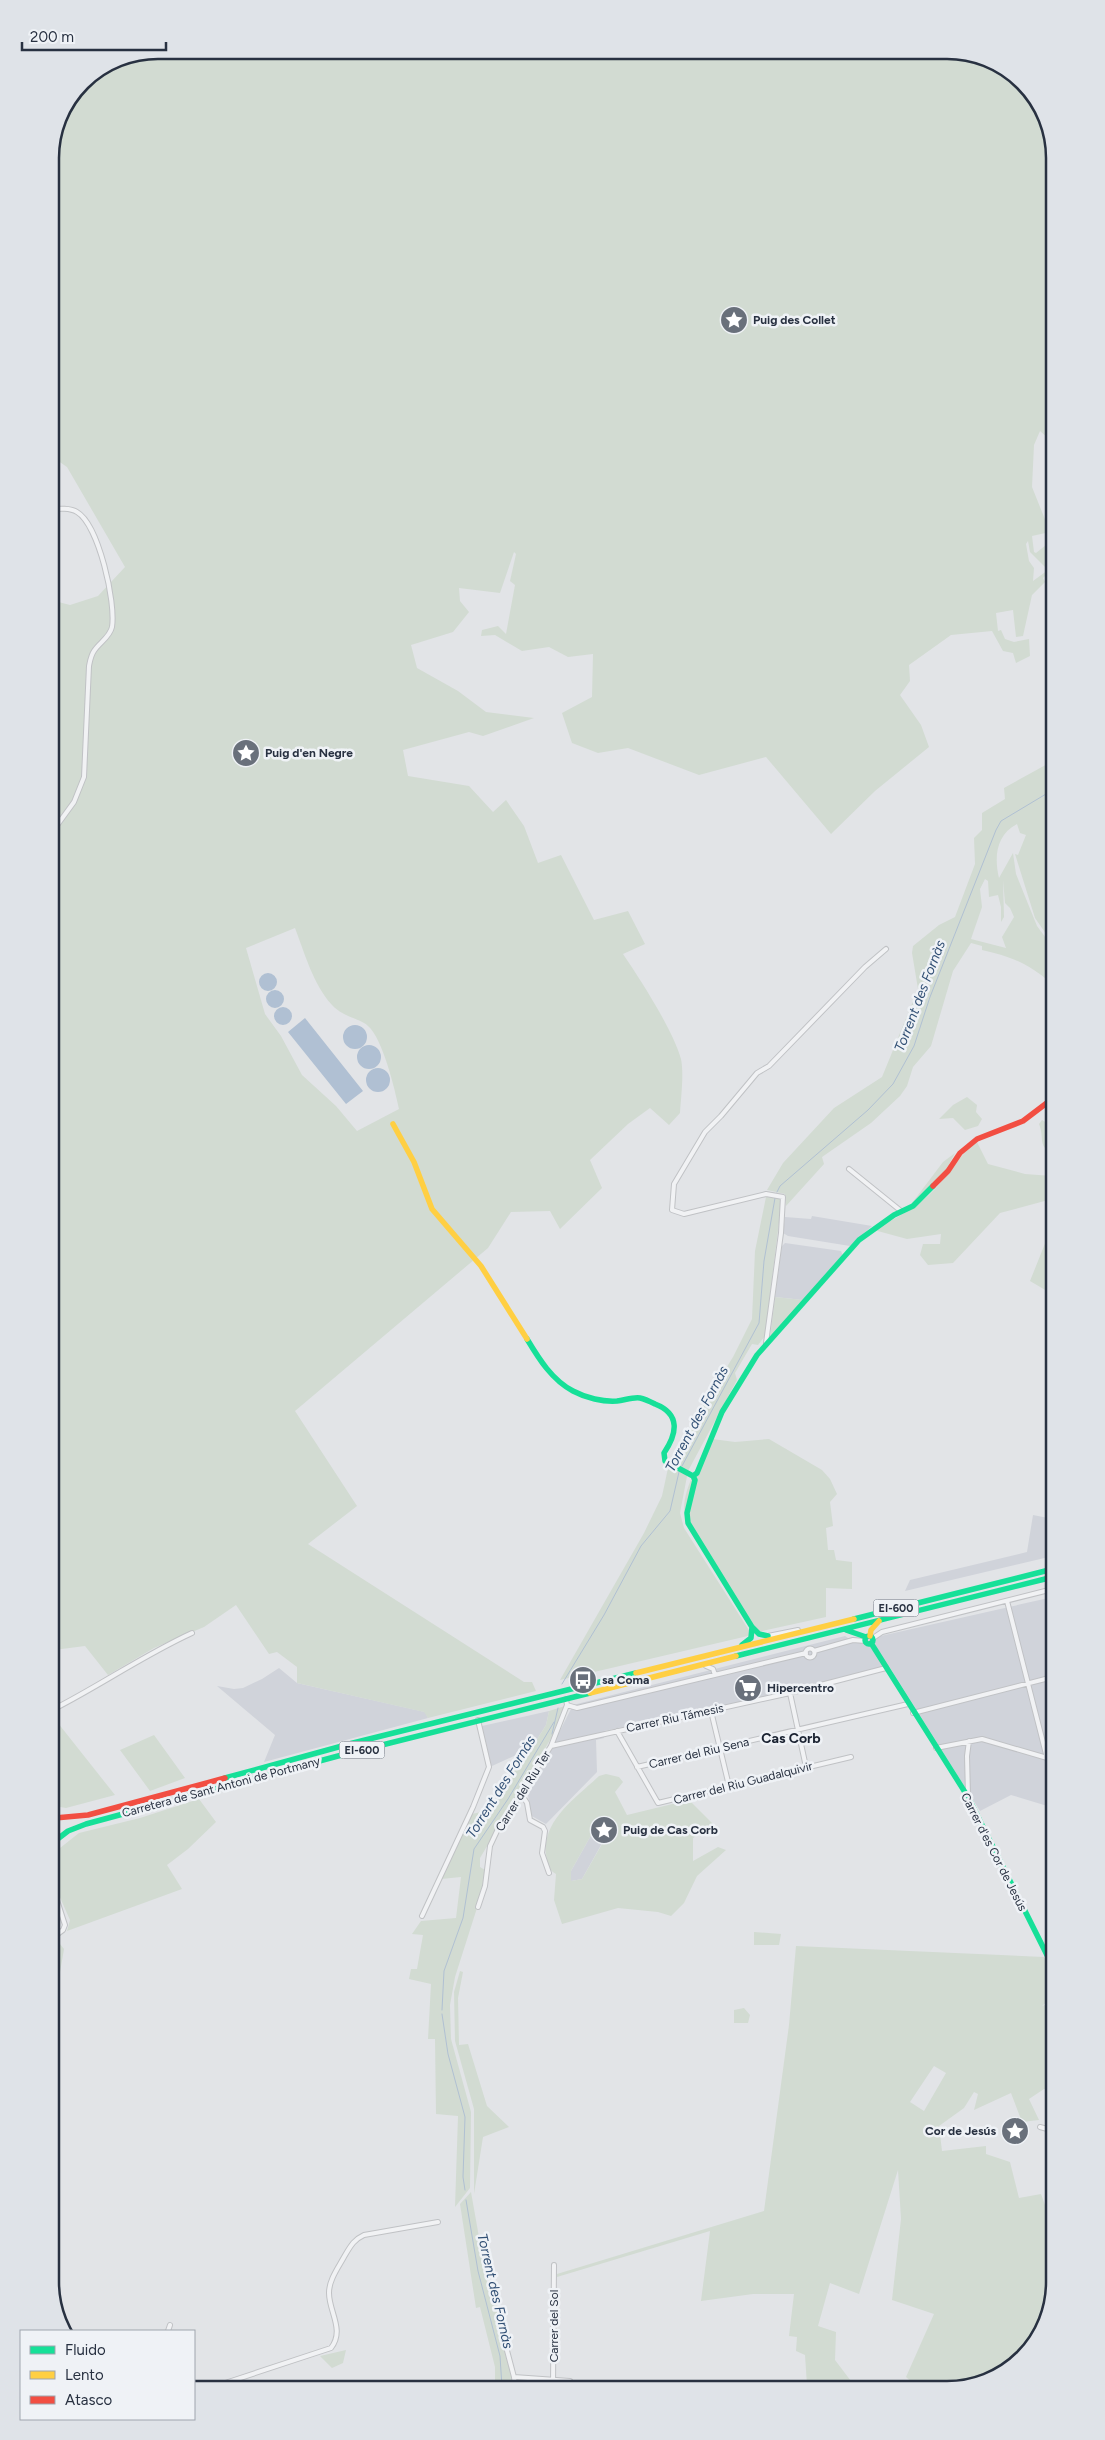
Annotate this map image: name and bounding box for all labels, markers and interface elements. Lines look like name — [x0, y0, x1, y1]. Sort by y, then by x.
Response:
scale bar — [22, 20, 166, 52]
text: 200 m — [30, 28, 74, 46]
place icon: Puig des Collet — [719, 305, 749, 335]
place label: Puig des Collet — [753, 313, 836, 327]
place icon: Puig d'en Negre — [231, 738, 261, 768]
place label: Puig d'en Negre — [265, 746, 353, 760]
water label: Torrent des Fornàs — [891, 938, 949, 1054]
water label: Torrent des Fornàs — [662, 1363, 732, 1475]
road number: EI-600 — [874, 1600, 918, 1616]
bus stop icon: sa Coma — [568, 1665, 598, 1695]
place label: sa Coma — [602, 1673, 649, 1687]
supermarket icon: Hipercentro — [733, 1673, 763, 1703]
place label: Hipercentro — [767, 1681, 834, 1695]
street label: Carrer Riu Támesis — [625, 1701, 725, 1735]
district label: Cas Corb — [761, 1730, 821, 1747]
water label: Torrent des Fornàs — [463, 1732, 540, 1841]
street label: Carrer del Riu Sena — [648, 1735, 750, 1771]
road number: EI-600 — [340, 1742, 384, 1758]
street label: Carrer del Riu Ter — [493, 1748, 553, 1834]
street label: Carretera de Sant Antoni de Portmany — [120, 1754, 322, 1820]
street label: Carrer del Riu Guadalquivir — [672, 1759, 814, 1807]
street label: Carrer d'es Cor de Jesús — [958, 1791, 1030, 1914]
place icon: Puig de Cas Corb — [589, 1815, 619, 1845]
place label: Puig de Cas Corb — [623, 1823, 718, 1837]
place icon: Cor de Jesús — [1000, 2116, 1030, 2146]
place label: Cor de Jesús — [925, 2124, 996, 2138]
water label: Torrent des Fornàs — [473, 2232, 517, 2351]
street label: Carrer del Sol — [547, 2290, 561, 2362]
legend — [20, 2330, 195, 2420]
text: Fluido — [65, 2341, 106, 2359]
text: Lento — [65, 2366, 104, 2384]
text: Atasco — [65, 2391, 113, 2409]

